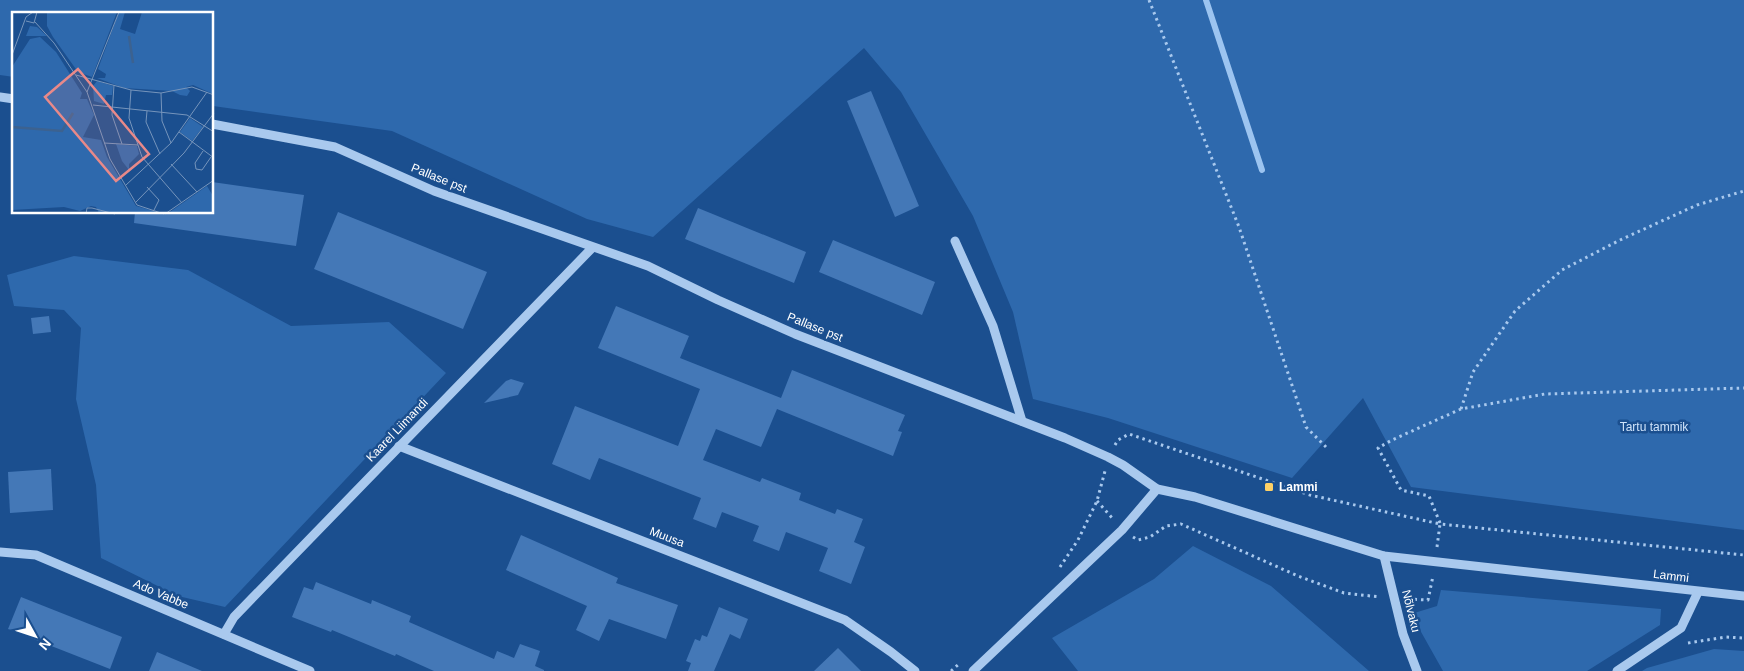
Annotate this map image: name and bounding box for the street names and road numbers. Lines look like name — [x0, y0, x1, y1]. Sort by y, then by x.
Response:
street label: Pallase pst — [409, 161, 469, 196]
street label: Pallase pst — [785, 310, 845, 345]
street label: Kaarel Liimandi — [363, 395, 431, 465]
street label: Muusa — [648, 524, 687, 550]
street label: Lammi — [1652, 567, 1690, 585]
street label: Ado Vabbe — [131, 576, 191, 612]
street label: Nõlvaku — [1399, 588, 1423, 634]

